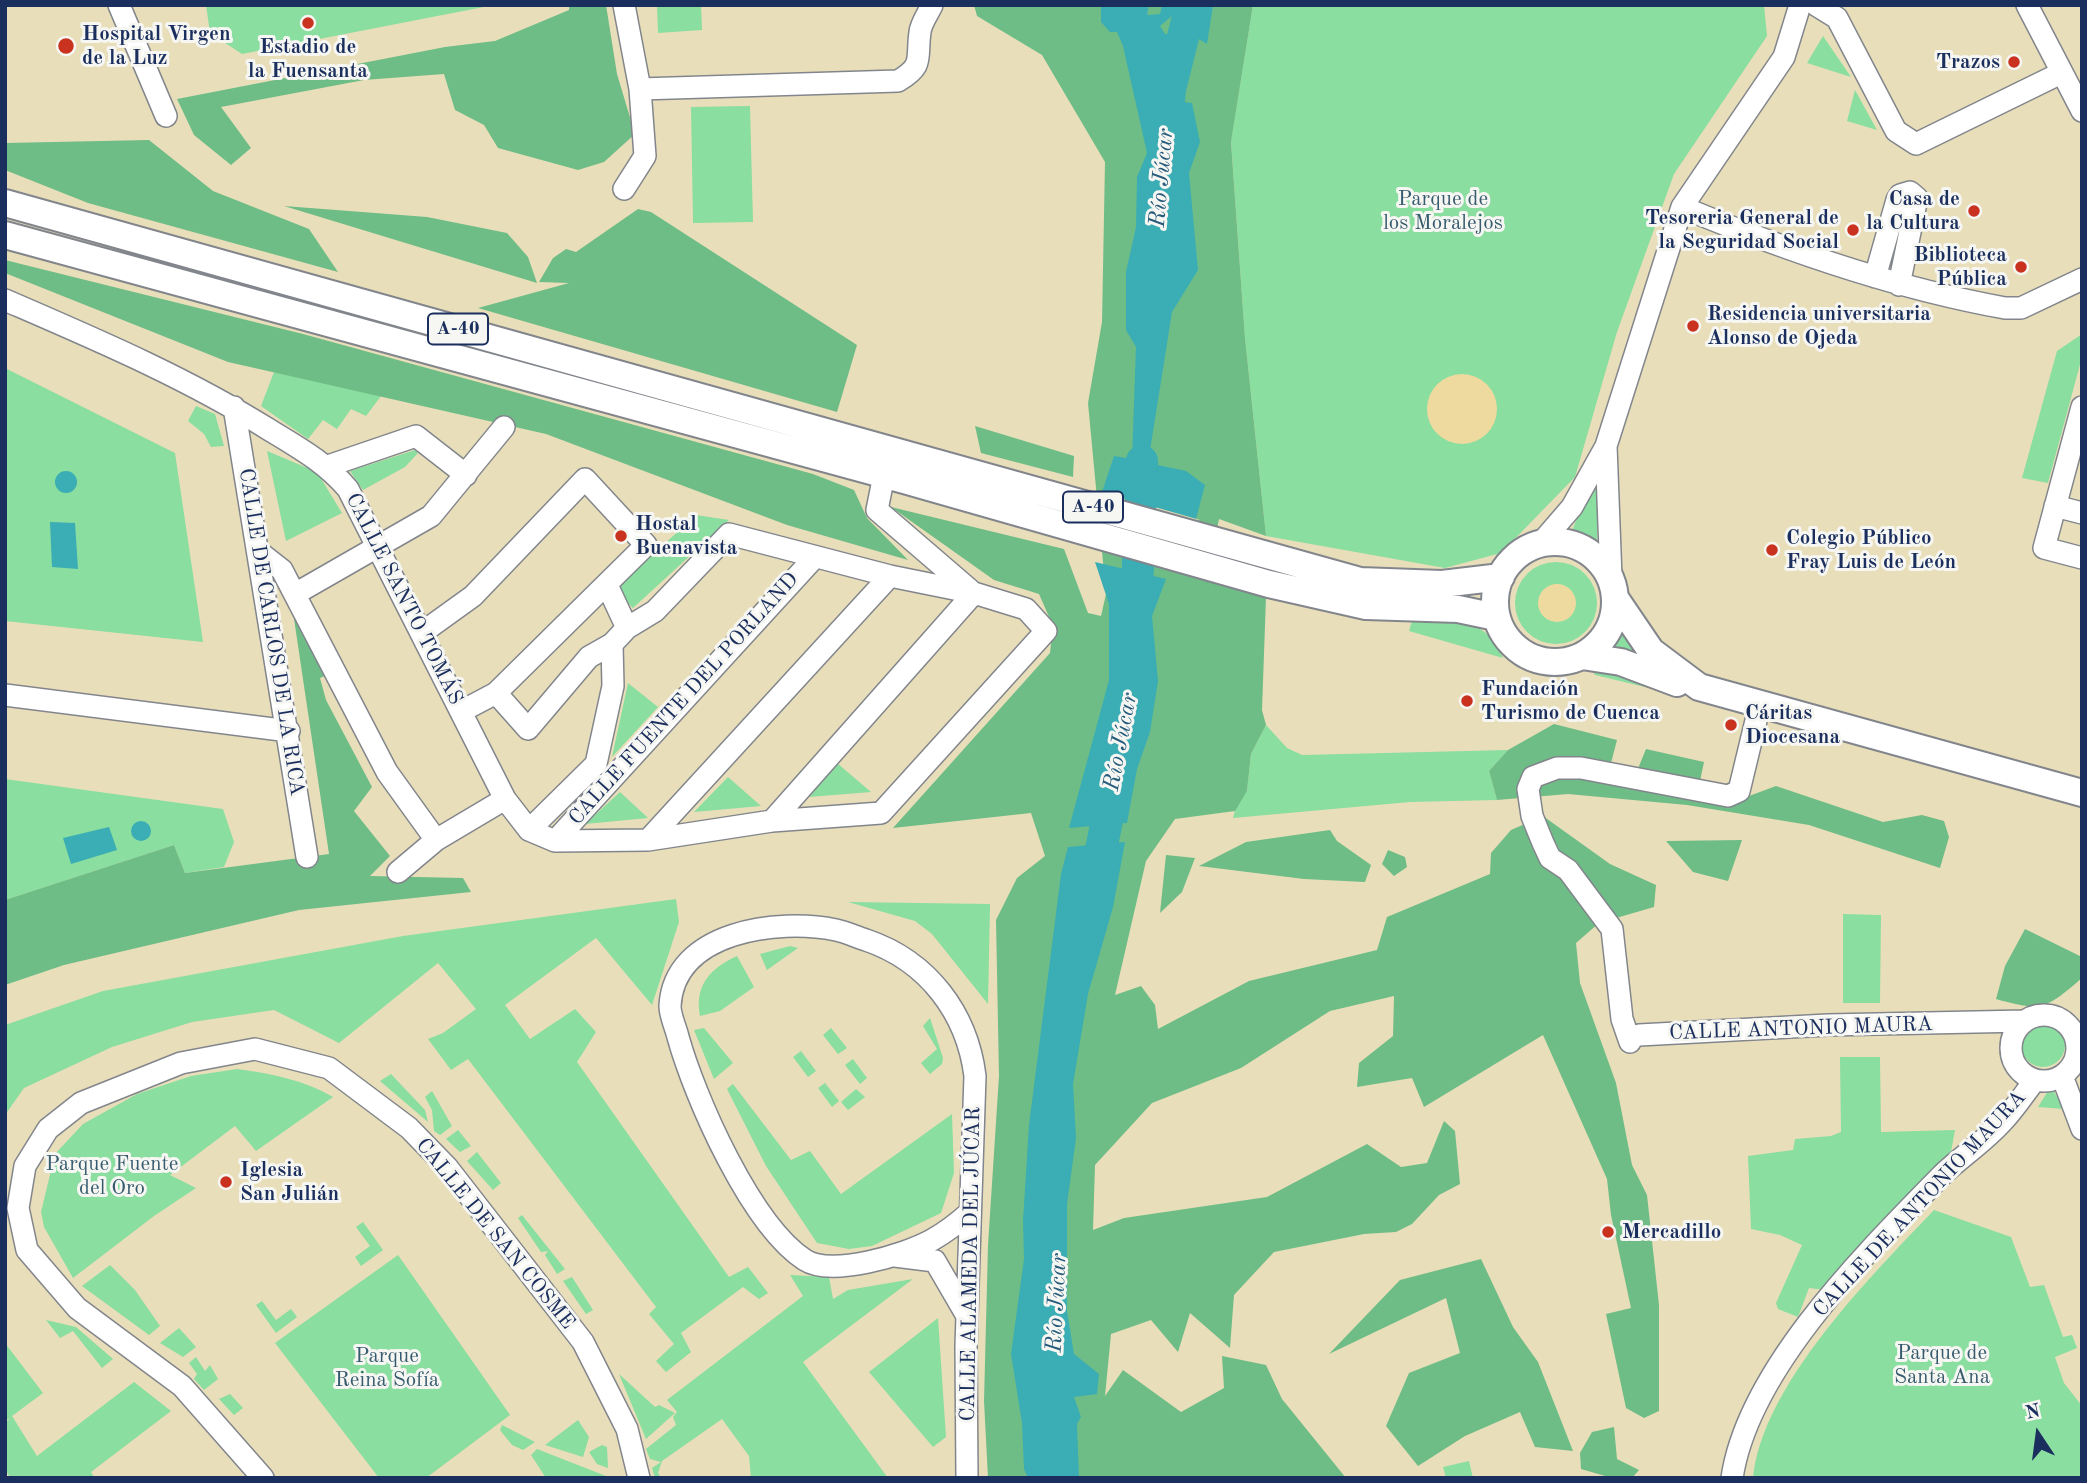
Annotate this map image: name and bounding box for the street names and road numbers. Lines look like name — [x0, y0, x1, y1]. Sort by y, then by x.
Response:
road number: A-40 — [428, 314, 488, 344]
street label: CALLE DE CARLOS DE LA RICA — [233, 467, 309, 797]
street label: CALLE SANTO TOMÁS — [340, 489, 468, 709]
road number: A-40 — [1063, 492, 1123, 522]
street label: CALLE FUENTE DEL PORLAND — [564, 567, 804, 831]
street label: CALLE ANTONIO MAURA — [1669, 1012, 1933, 1046]
street label: CALLE DE ANTONIO MAURA — [1808, 1085, 2032, 1323]
street label: CALLE ALAMEDA DEL JÚCAR — [956, 1106, 986, 1422]
street label: CALLE DE SAN COSME — [410, 1133, 580, 1335]

